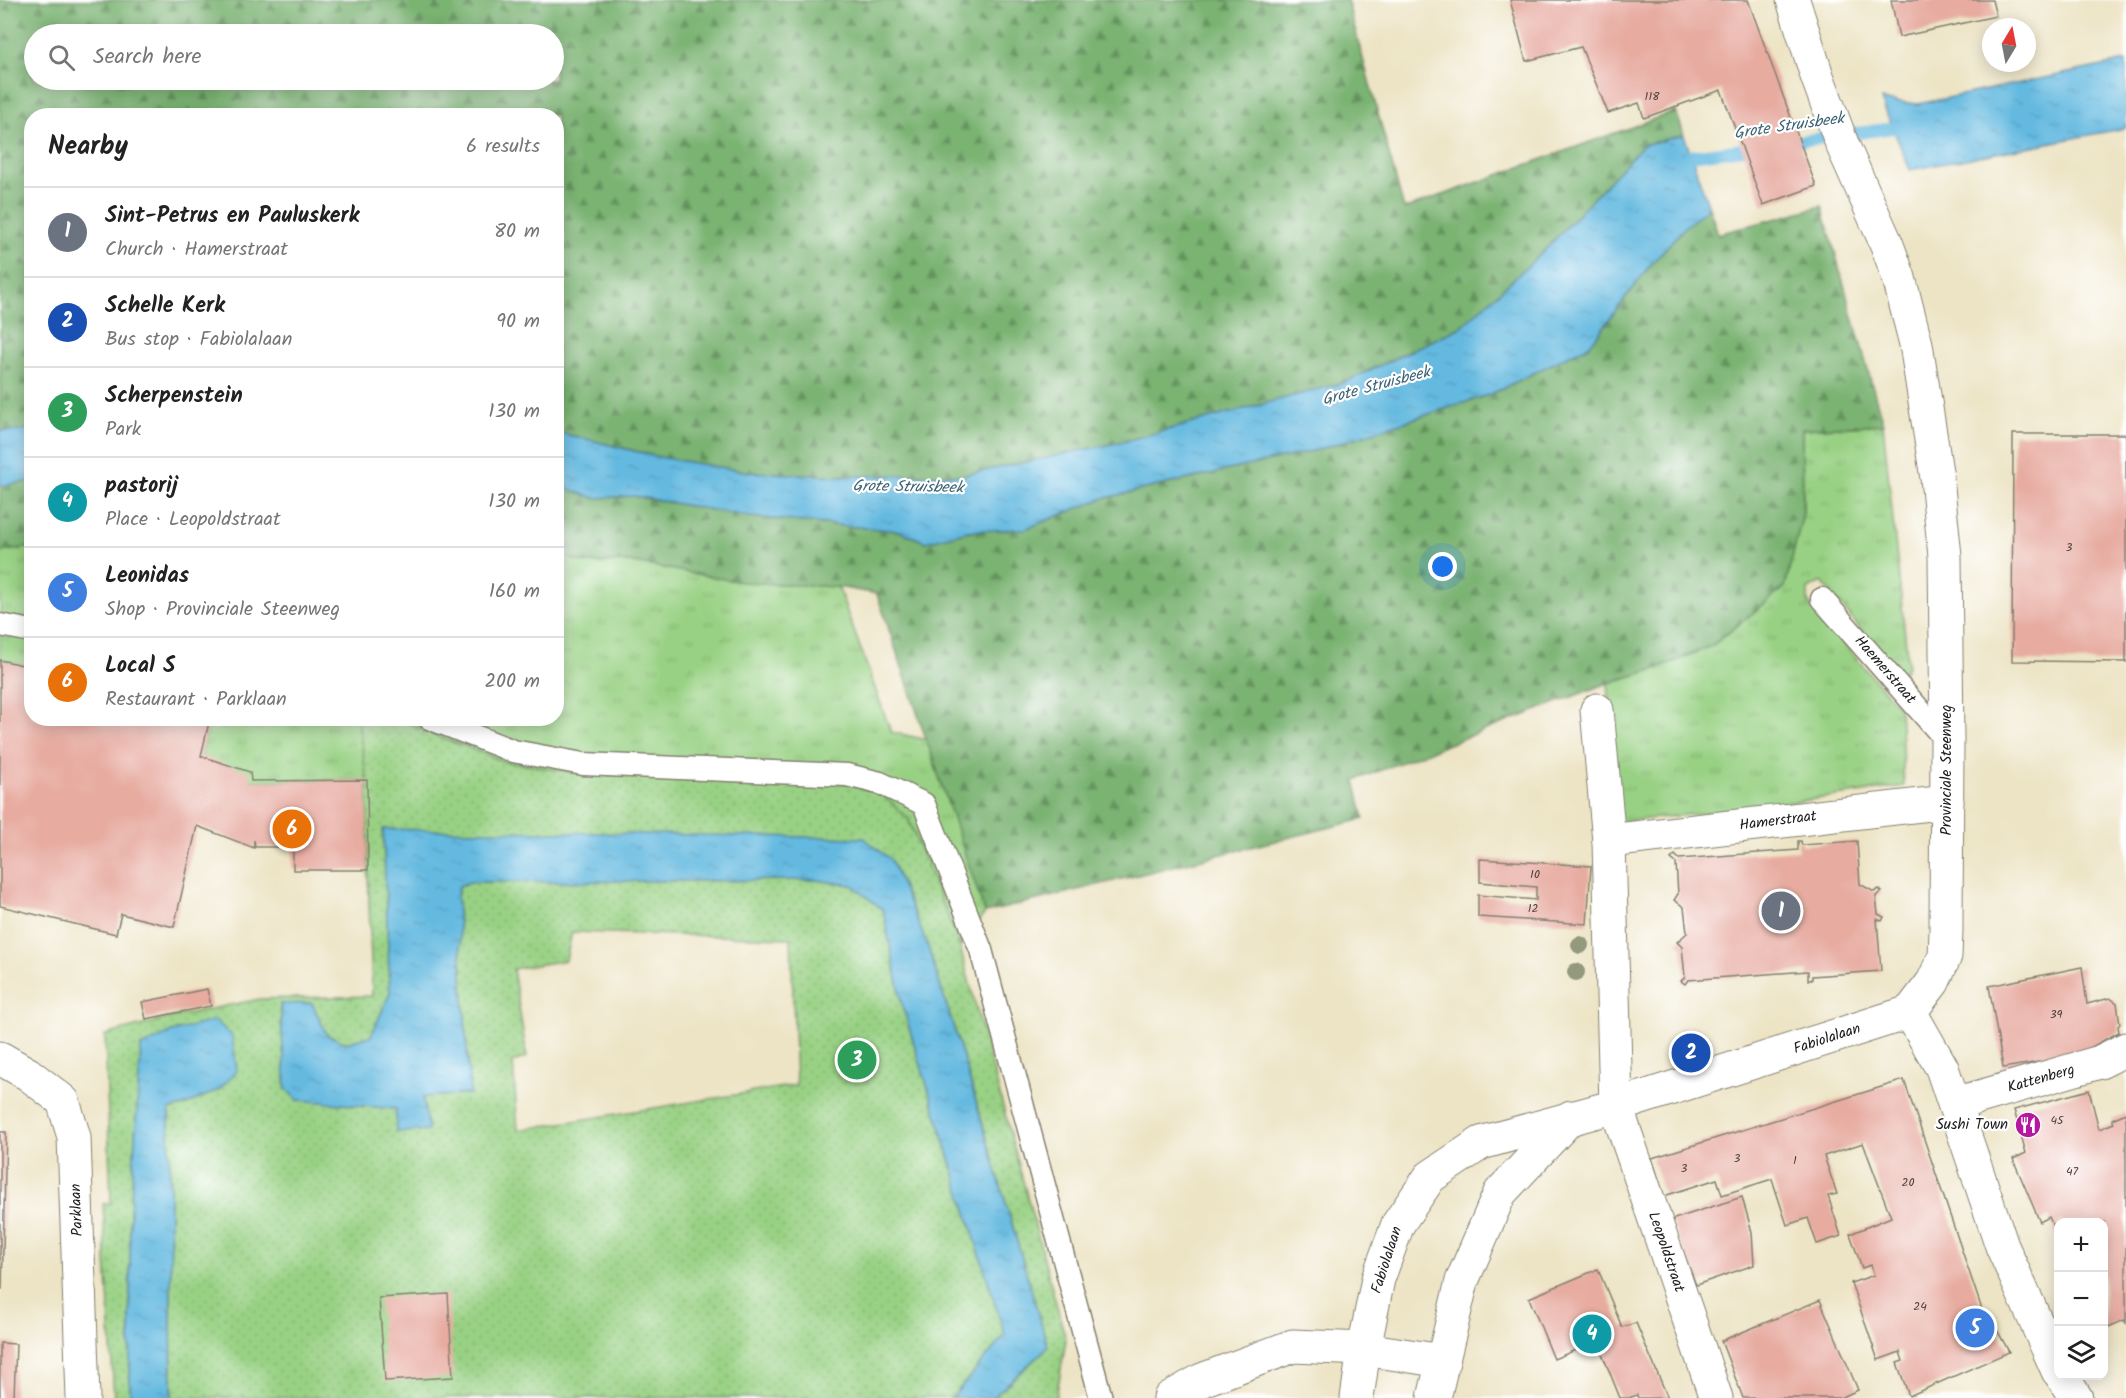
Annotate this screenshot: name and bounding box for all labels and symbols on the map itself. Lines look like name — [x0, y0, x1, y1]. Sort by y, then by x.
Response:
north arrow — [1982, 18, 2036, 72]
house number: 118 — [1645, 87, 1660, 106]
water label: Grote Struisbeek — [1732, 106, 1848, 146]
water label: Grote Struisbeek — [1319, 359, 1435, 412]
water label: Grote Struisbeek — [852, 474, 966, 501]
house number: 3 — [2066, 538, 2073, 557]
your location — [1428, 552, 1457, 581]
street label: Haemerstraat — [1848, 630, 1922, 710]
street label: Provinciale Steenweg — [1935, 705, 1959, 835]
street label: Hamerstraat — [1738, 804, 1818, 838]
pin: 6 — [272, 806, 312, 852]
house number: 10 — [1530, 865, 1540, 884]
pin: 1 — [1762, 888, 1800, 934]
house number: 12 — [1528, 899, 1538, 918]
house number: 39 — [2050, 1005, 2062, 1024]
street label: Fabiolalaan — [1790, 1017, 1864, 1061]
pin: 2 — [1672, 1030, 1710, 1076]
pin: 3 — [838, 1038, 876, 1082]
street label: Kattenberg — [2005, 1058, 2077, 1100]
restaurant icon: Sushi Town — [2013, 1110, 2043, 1140]
house number: 45 — [2050, 1111, 2065, 1130]
place label: Sushi Town — [1936, 1113, 2008, 1137]
house number: 3 — [1734, 1149, 1741, 1168]
house number: 1 — [1793, 1151, 1797, 1170]
house number: 3 — [1681, 1159, 1688, 1178]
house number: 47 — [2066, 1162, 2079, 1181]
house number: 20 — [1902, 1173, 1914, 1192]
street label: Parklaan — [64, 1183, 90, 1237]
street label: Leopoldstraat — [1641, 1208, 1691, 1296]
street label: Fabiolalaan — [1365, 1223, 1409, 1297]
house number: 24 — [1913, 1297, 1927, 1316]
pin: 5 — [1956, 1306, 1994, 1350]
pin: 4 — [1572, 1312, 1612, 1356]

